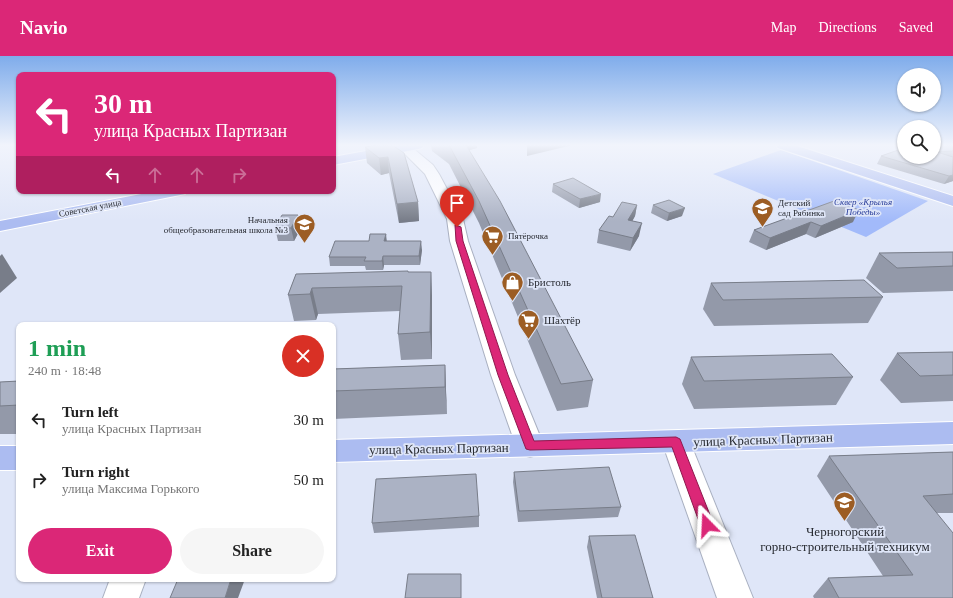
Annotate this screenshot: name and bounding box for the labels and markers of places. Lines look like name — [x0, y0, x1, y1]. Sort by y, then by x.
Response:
pin — [440, 186, 474, 227]
school or university icon: Детский сад Рябинка — [750, 195, 776, 228]
place label: Детский сад Рябинка — [778, 198, 824, 218]
school or university icon: Начальная общеобразовательная школа №3 — [291, 212, 317, 245]
place label: Начальная общеобразовательная школа №3 — [164, 215, 288, 235]
supermarket icon: Пятёрочка — [480, 223, 506, 256]
place label: Пятёрочка — [508, 231, 548, 241]
shop icon: Бристоль — [499, 269, 525, 302]
place label: Бристоль — [528, 276, 571, 288]
supermarket icon: Шахтёр — [515, 307, 541, 340]
place label: Шахтёр — [544, 314, 581, 326]
school or university icon: Черногорский горно-строительный техникум — [832, 490, 858, 523]
place label: Черногорский горно-строительный техникум — [760, 524, 930, 554]

